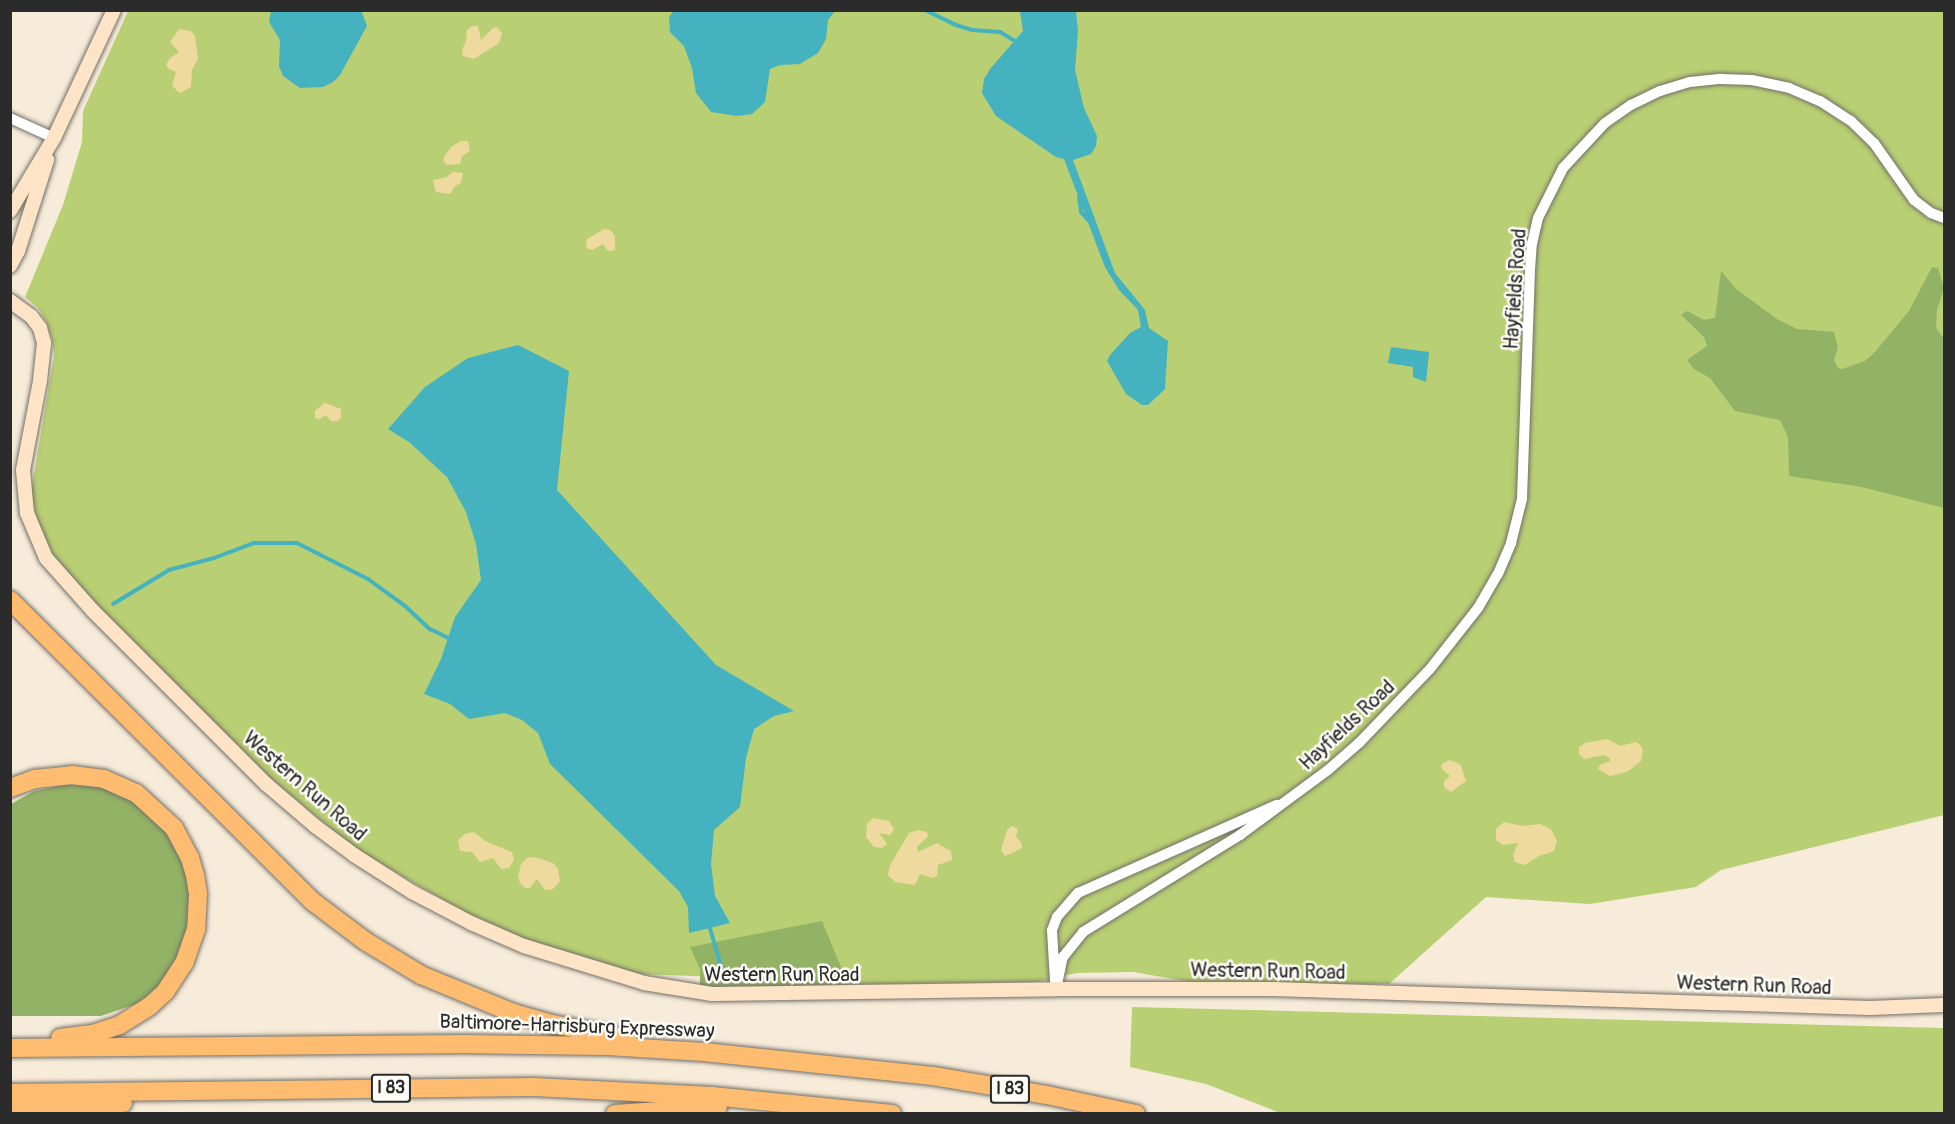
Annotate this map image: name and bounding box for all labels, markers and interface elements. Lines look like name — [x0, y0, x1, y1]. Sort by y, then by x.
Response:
street label: Hayfields Road — [1499, 228, 1531, 350]
street label: Hayfields Road — [1294, 675, 1400, 775]
street label: Western Run Road — [239, 726, 371, 846]
street label: Western Run Road — [1190, 958, 1346, 984]
street label: Western Run Road — [704, 962, 860, 986]
street label: Western Run Road — [1676, 970, 1832, 1000]
street label: Baltimore-Harrisburg Expressway — [439, 1009, 715, 1043]
road number: I 83 — [370, 1073, 412, 1103]
road number: I 83 — [989, 1074, 1031, 1104]

